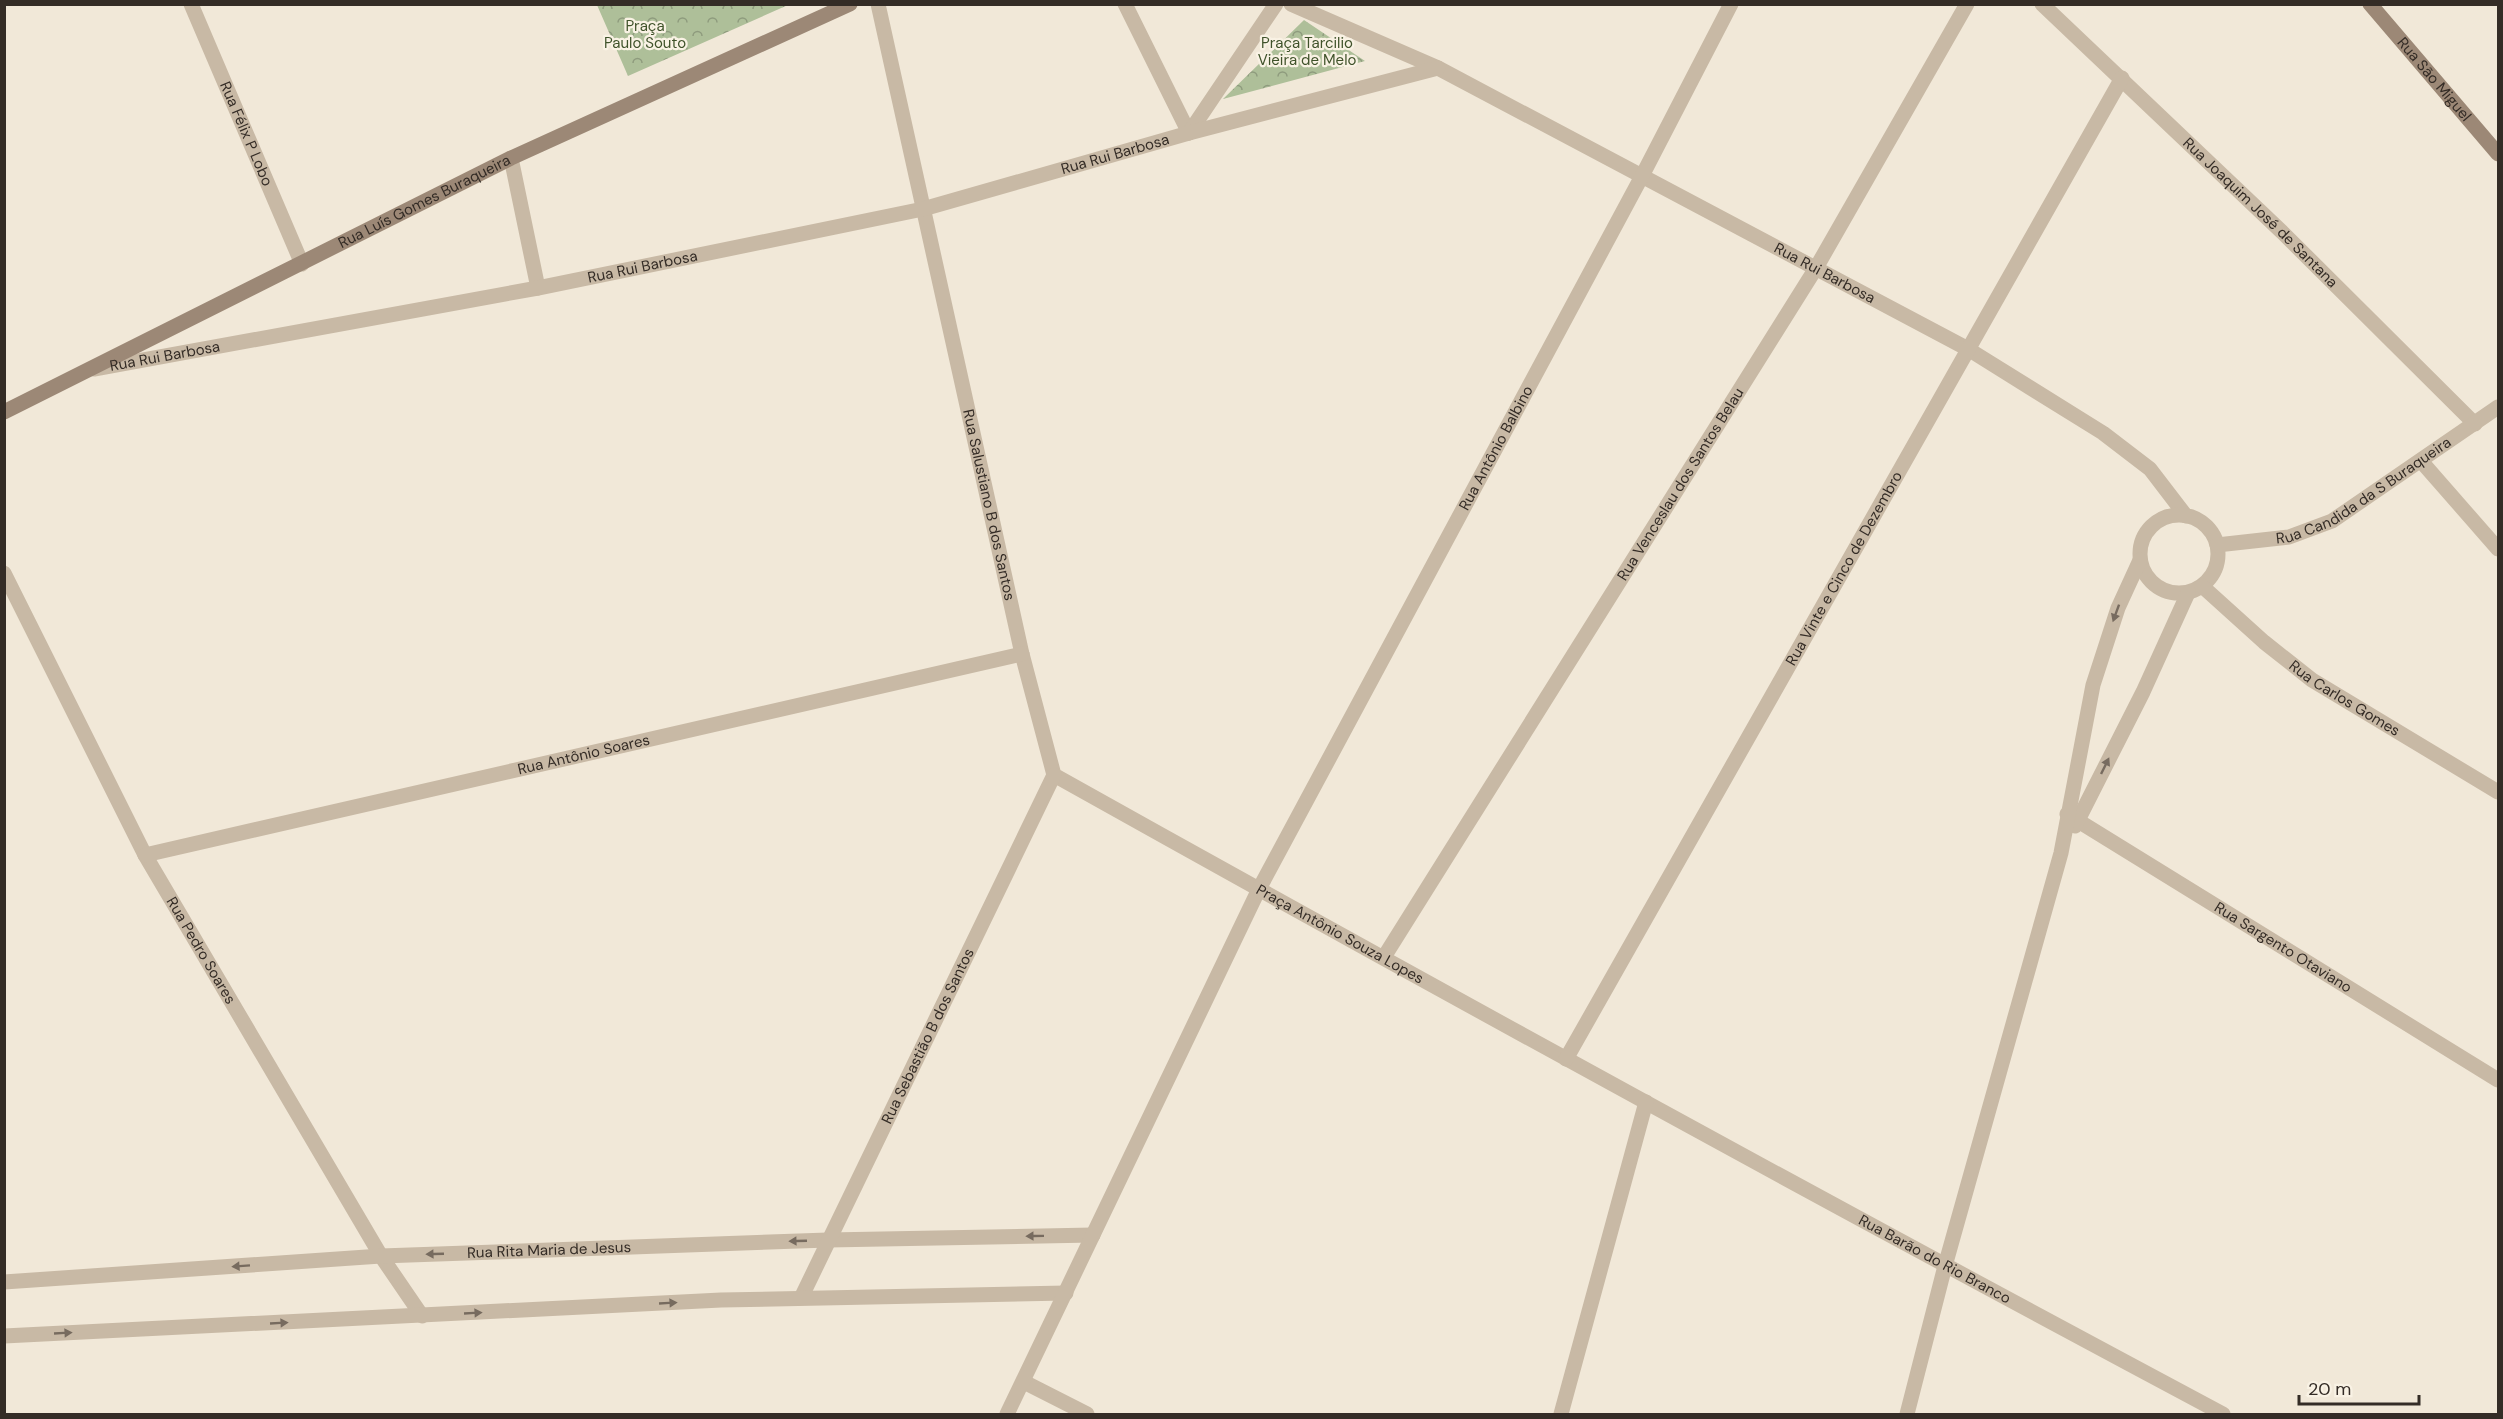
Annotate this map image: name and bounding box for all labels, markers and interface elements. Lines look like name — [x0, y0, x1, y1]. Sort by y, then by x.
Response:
park label: Praça Paulo Souto — [604, 16, 686, 53]
park label: Praça Tarcilio Vieira de Melo — [1258, 33, 1356, 70]
street label: Rua São Miguel — [2393, 33, 2476, 126]
street label: Rua Félix P Lobo — [215, 78, 278, 189]
street label: Rua Rui Barbosa — [1059, 129, 1171, 179]
street label: Rua Joaquim José de Santana — [2179, 133, 2342, 292]
street label: Rua Luís Gomes Buraqueira — [335, 150, 514, 253]
street label: Rua Rui Barbosa — [1771, 238, 1879, 308]
street label: Rua Rui Barbosa — [586, 246, 699, 288]
street label: Rua Rui Barbosa — [108, 336, 222, 376]
street label: Rua Antônio Balbino — [1454, 382, 1538, 514]
street label: Rua Venceslau dos Santos Belau — [1612, 384, 1748, 584]
street label: Rua Salustiano B dos Santos — [958, 407, 1020, 602]
street label: Rua Candida da S Buraqueira — [2275, 432, 2455, 548]
street label: Rua Vinte e Cinco de Dezembro — [1781, 467, 1907, 669]
one-way arrow — [2110, 604, 2120, 622]
street label: Rua Carlos Gomes — [2285, 656, 2404, 741]
street label: Rua Antônio Soares — [516, 730, 652, 779]
one-way arrow — [2100, 758, 2109, 775]
street label: Praça Antônio Souza Lopes — [1252, 880, 1427, 988]
street label: Rua Pedro Soares — [162, 893, 241, 1008]
street label: Rua Sargento Otaviano — [2211, 897, 2356, 998]
street label: Rua Sebastião B dos Santos — [877, 945, 979, 1127]
street label: Rua Barão do Rio Branco — [1855, 1210, 2014, 1309]
one-way arrow — [1025, 1231, 1044, 1241]
street label: Rua Rita Maria de Jesus — [467, 1237, 631, 1263]
one-way arrow — [789, 1237, 808, 1246]
one-way arrow — [426, 1250, 445, 1259]
one-way arrow — [231, 1261, 250, 1271]
one-way arrow — [659, 1298, 678, 1307]
one-way arrow — [464, 1309, 483, 1318]
one-way arrow — [269, 1318, 288, 1327]
one-way arrow — [53, 1329, 72, 1338]
scale bar — [2299, 1368, 2419, 1406]
text: 20 m — [2308, 1377, 2351, 1401]

